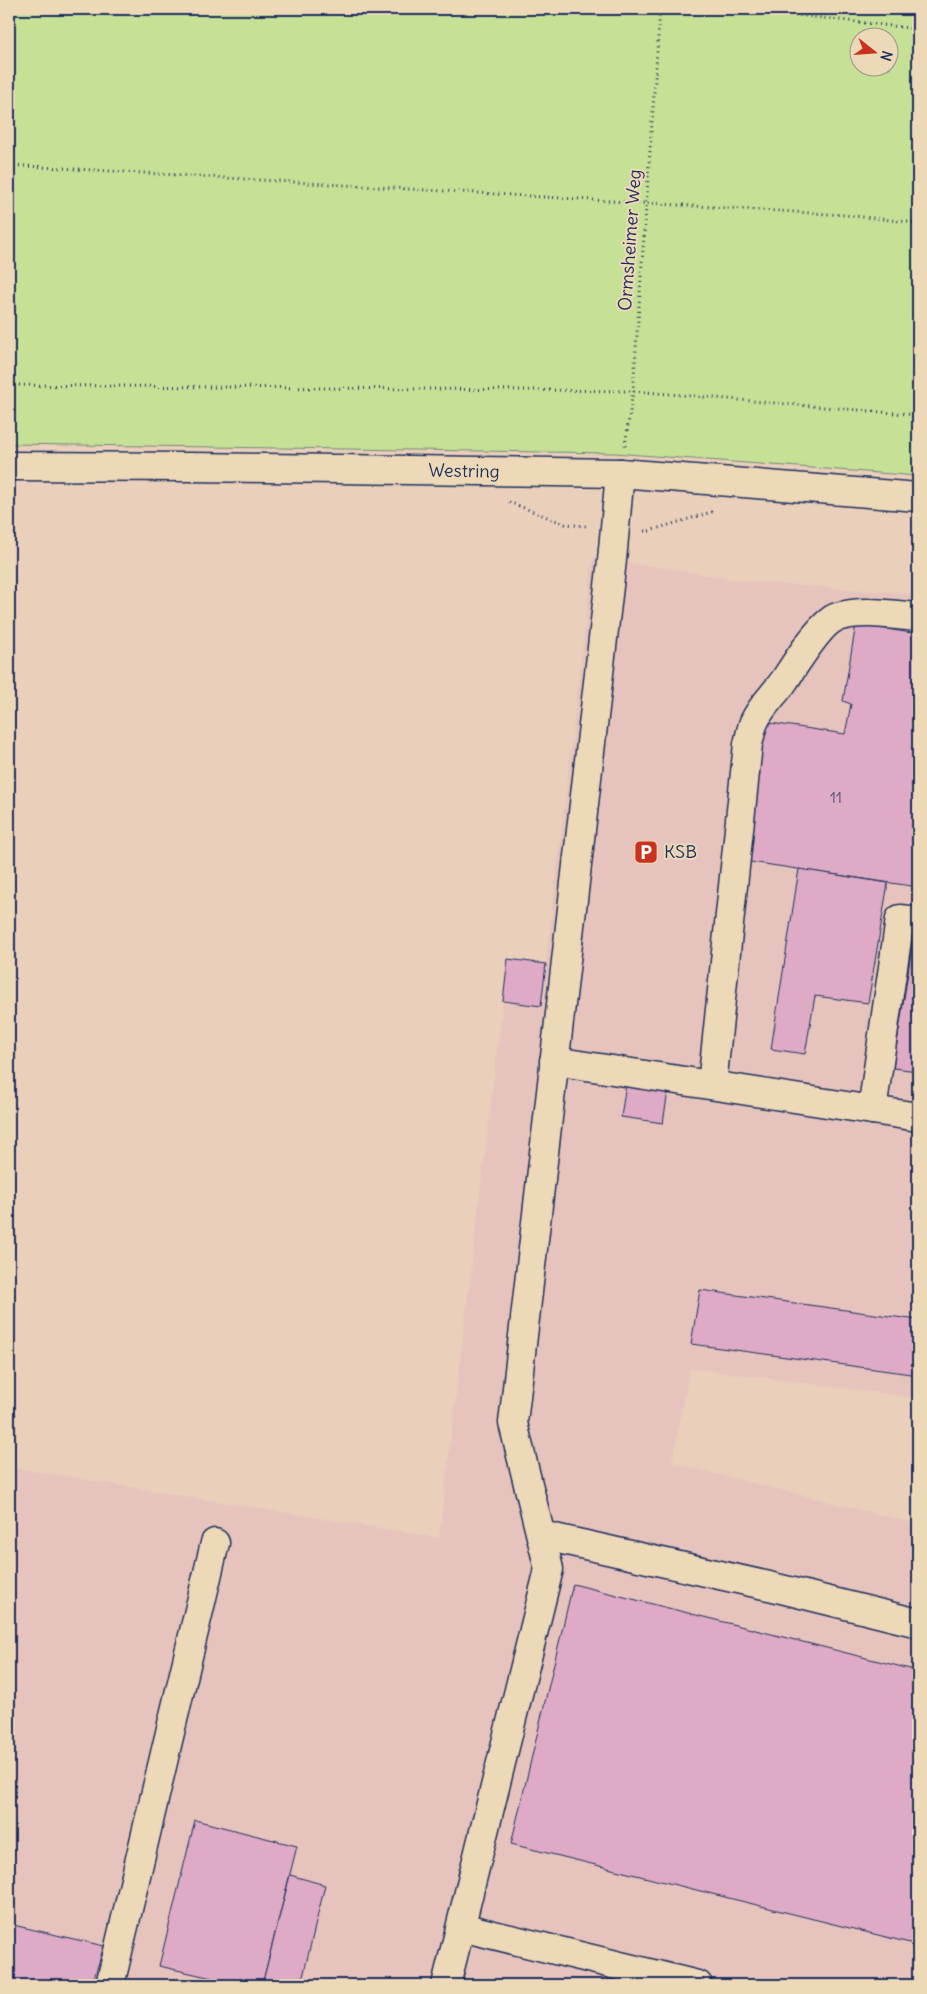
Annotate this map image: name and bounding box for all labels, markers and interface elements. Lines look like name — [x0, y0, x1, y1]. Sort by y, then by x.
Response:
north arrow — [850, 28, 900, 78]
text: N — [876, 49, 896, 63]
street label: Ormsheimer Weg — [613, 168, 646, 312]
street label: Westring — [428, 458, 500, 483]
house number: 11 — [830, 788, 842, 807]
parking icon: KSB — [633, 839, 659, 865]
place label: KSB — [664, 840, 697, 863]

